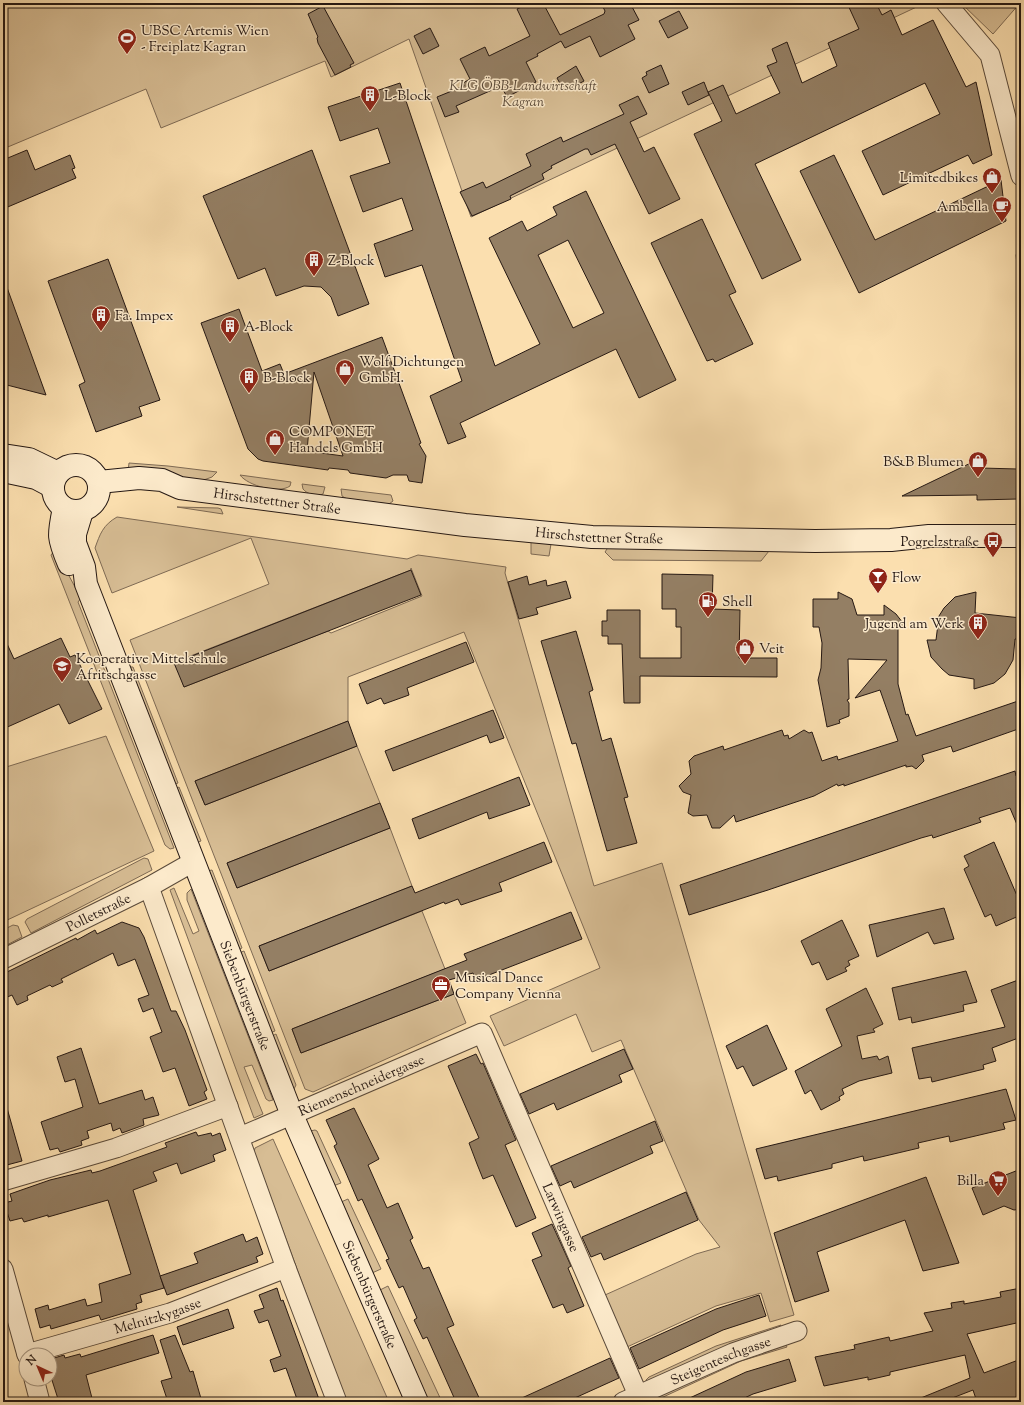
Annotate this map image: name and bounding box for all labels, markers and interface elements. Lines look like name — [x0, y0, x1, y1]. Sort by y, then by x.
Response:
place label: UBSC Artemis Wien - Freiplatz Kagran — [141, 22, 269, 58]
sports icon: UBSC Artemis Wien - Freiplatz Kagran — [116, 27, 138, 55]
park label: KLG ÖBB-Landwirtschaft Kagran — [449, 76, 597, 113]
building icon: L-Block — [359, 84, 381, 112]
place label: L-Block — [384, 87, 432, 107]
shop icon: Limitedbikes — [981, 166, 1003, 194]
place label: Limitedbikes — [900, 169, 978, 189]
cafe icon: Ambella — [991, 195, 1013, 223]
place label: Ambella — [937, 198, 989, 218]
building icon: Z-Block — [303, 249, 325, 277]
place label: Z-Block — [328, 252, 375, 272]
building icon: Fa. Impex — [90, 304, 112, 332]
place label: Fa. Impex — [115, 307, 174, 327]
building icon: A-Block — [219, 315, 241, 343]
place label: A-Block — [244, 318, 294, 338]
place label: Wolf Dichtungen GmbH. — [359, 353, 464, 389]
shop icon: Wolf Dichtungen GmbH. — [334, 358, 356, 386]
building icon: B-Block — [238, 366, 260, 394]
place label: B-Block — [263, 369, 311, 389]
place label: COMPONET Handels GmbH — [289, 423, 383, 459]
shop icon: COMPONET Handels GmbH — [264, 428, 286, 456]
shop icon: B&B Blumen — [967, 450, 989, 478]
place label: B&B Blumen — [883, 453, 964, 473]
street label: Hirschstettner Straße — [212, 484, 342, 521]
street label: Hirschstettner Straße — [534, 524, 663, 550]
bus stop icon: Pogrelzstraße — [982, 530, 1004, 558]
place label: Pogrelzstraße — [900, 533, 979, 553]
bar icon: Flow — [867, 566, 889, 594]
place label: Flow — [892, 569, 922, 589]
fuel station icon: Shell — [697, 590, 719, 618]
place label: Shell — [722, 593, 753, 613]
building icon: Jugend am Werk — [967, 612, 989, 640]
place label: Jugend am Werk — [864, 615, 964, 635]
shop icon: Veit — [734, 637, 756, 665]
place label: Veit — [759, 640, 784, 660]
place label: Kooperative Mittelschule Afritschgasse — [76, 650, 227, 686]
school or university icon: Kooperative Mittelschule Afritschgasse — [51, 655, 73, 683]
street label: Polletstraße — [63, 890, 135, 938]
street label: Siebenbürgerstraße — [213, 938, 274, 1054]
place label: Musical Dance Company Vienna — [455, 969, 561, 1005]
office icon: Musical Dance Company Vienna — [430, 974, 452, 1002]
street label: Riemenschneidergasse — [296, 1051, 428, 1123]
supermarket icon: Billa — [987, 1169, 1009, 1197]
place label: Billa — [957, 1172, 985, 1192]
street label: Larwingasse — [536, 1180, 583, 1256]
street label: Siebenbürgerstraße — [336, 1238, 401, 1353]
street label: Melnitzkygasse — [112, 1294, 205, 1340]
street label: Steigenteschgasse — [668, 1333, 774, 1392]
north arrow — [18, 1347, 58, 1387]
text: N — [22, 1352, 41, 1370]

